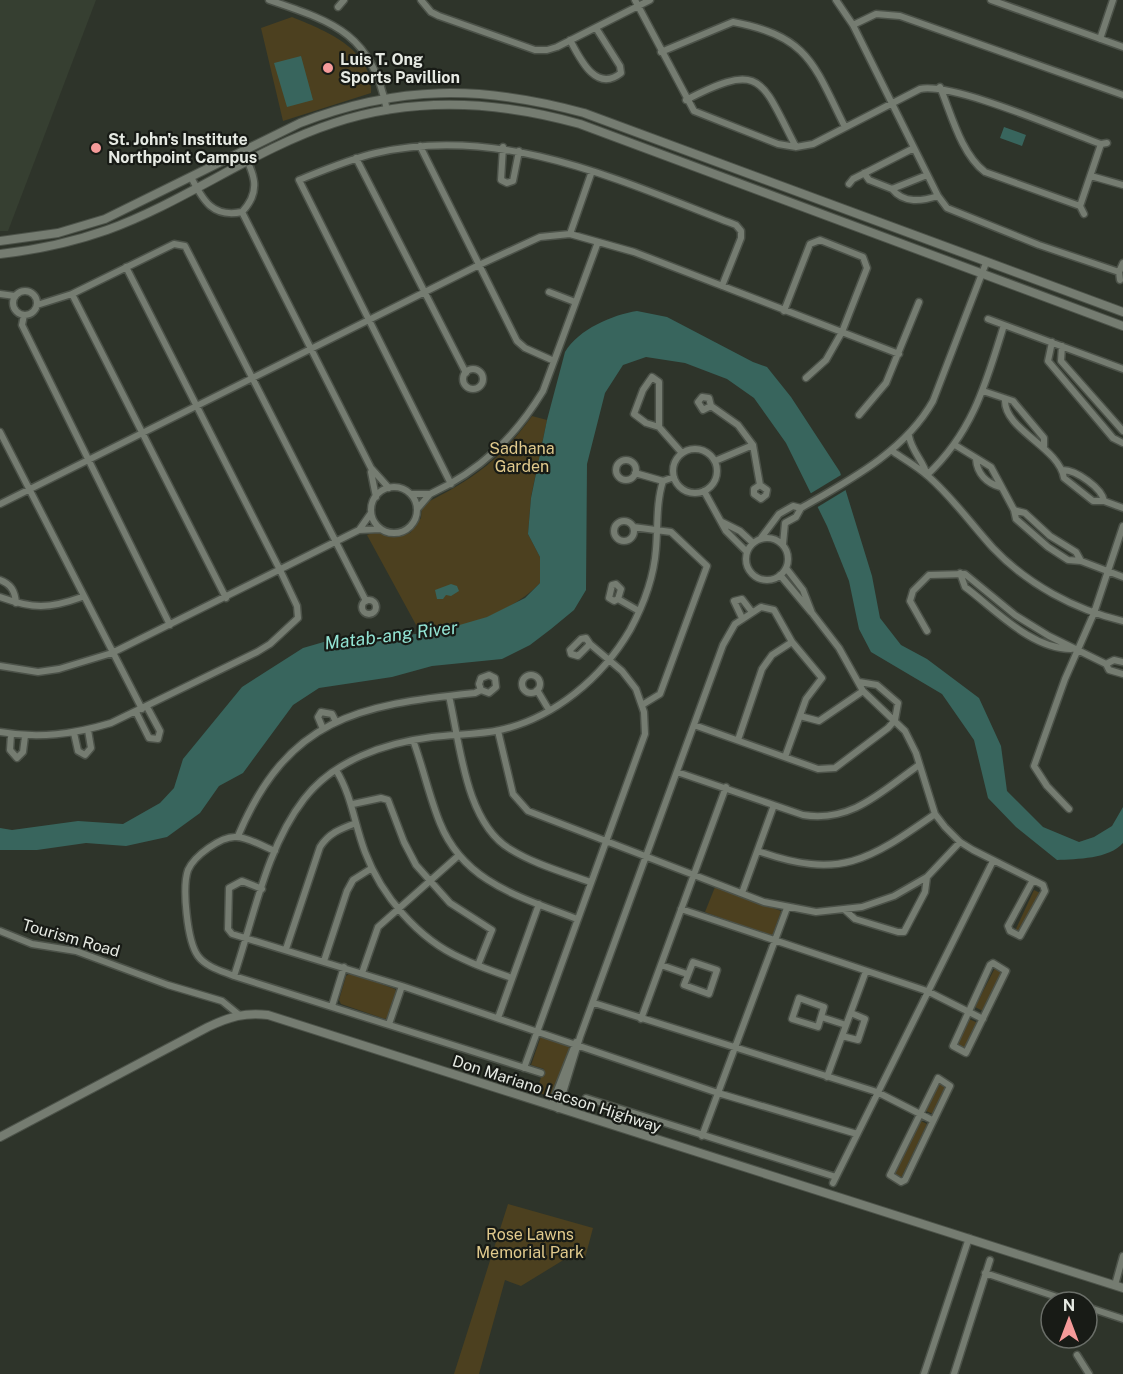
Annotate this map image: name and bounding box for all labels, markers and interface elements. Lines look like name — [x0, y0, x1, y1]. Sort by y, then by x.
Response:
place label: Luis T. Ong Sports Pavillion — [340, 50, 460, 87]
marker: Luis T. Ong Sports Pavillion — [321, 61, 335, 75]
place label: St. John's Institute Northpoint Campus — [108, 130, 257, 167]
marker: St. John's Institute Northpoint Campus — [89, 141, 103, 155]
park label: Sadhana Garden — [489, 439, 555, 476]
water label: Matab-ang River — [323, 616, 459, 654]
street label: Tourism Road — [20, 915, 122, 961]
street label: Don Mariano Lacson Highway — [450, 1051, 664, 1137]
park label: Rose Lawns Memorial Park — [476, 1225, 584, 1262]
north arrow — [1039, 1290, 1099, 1350]
text: N — [1063, 1296, 1075, 1315]

